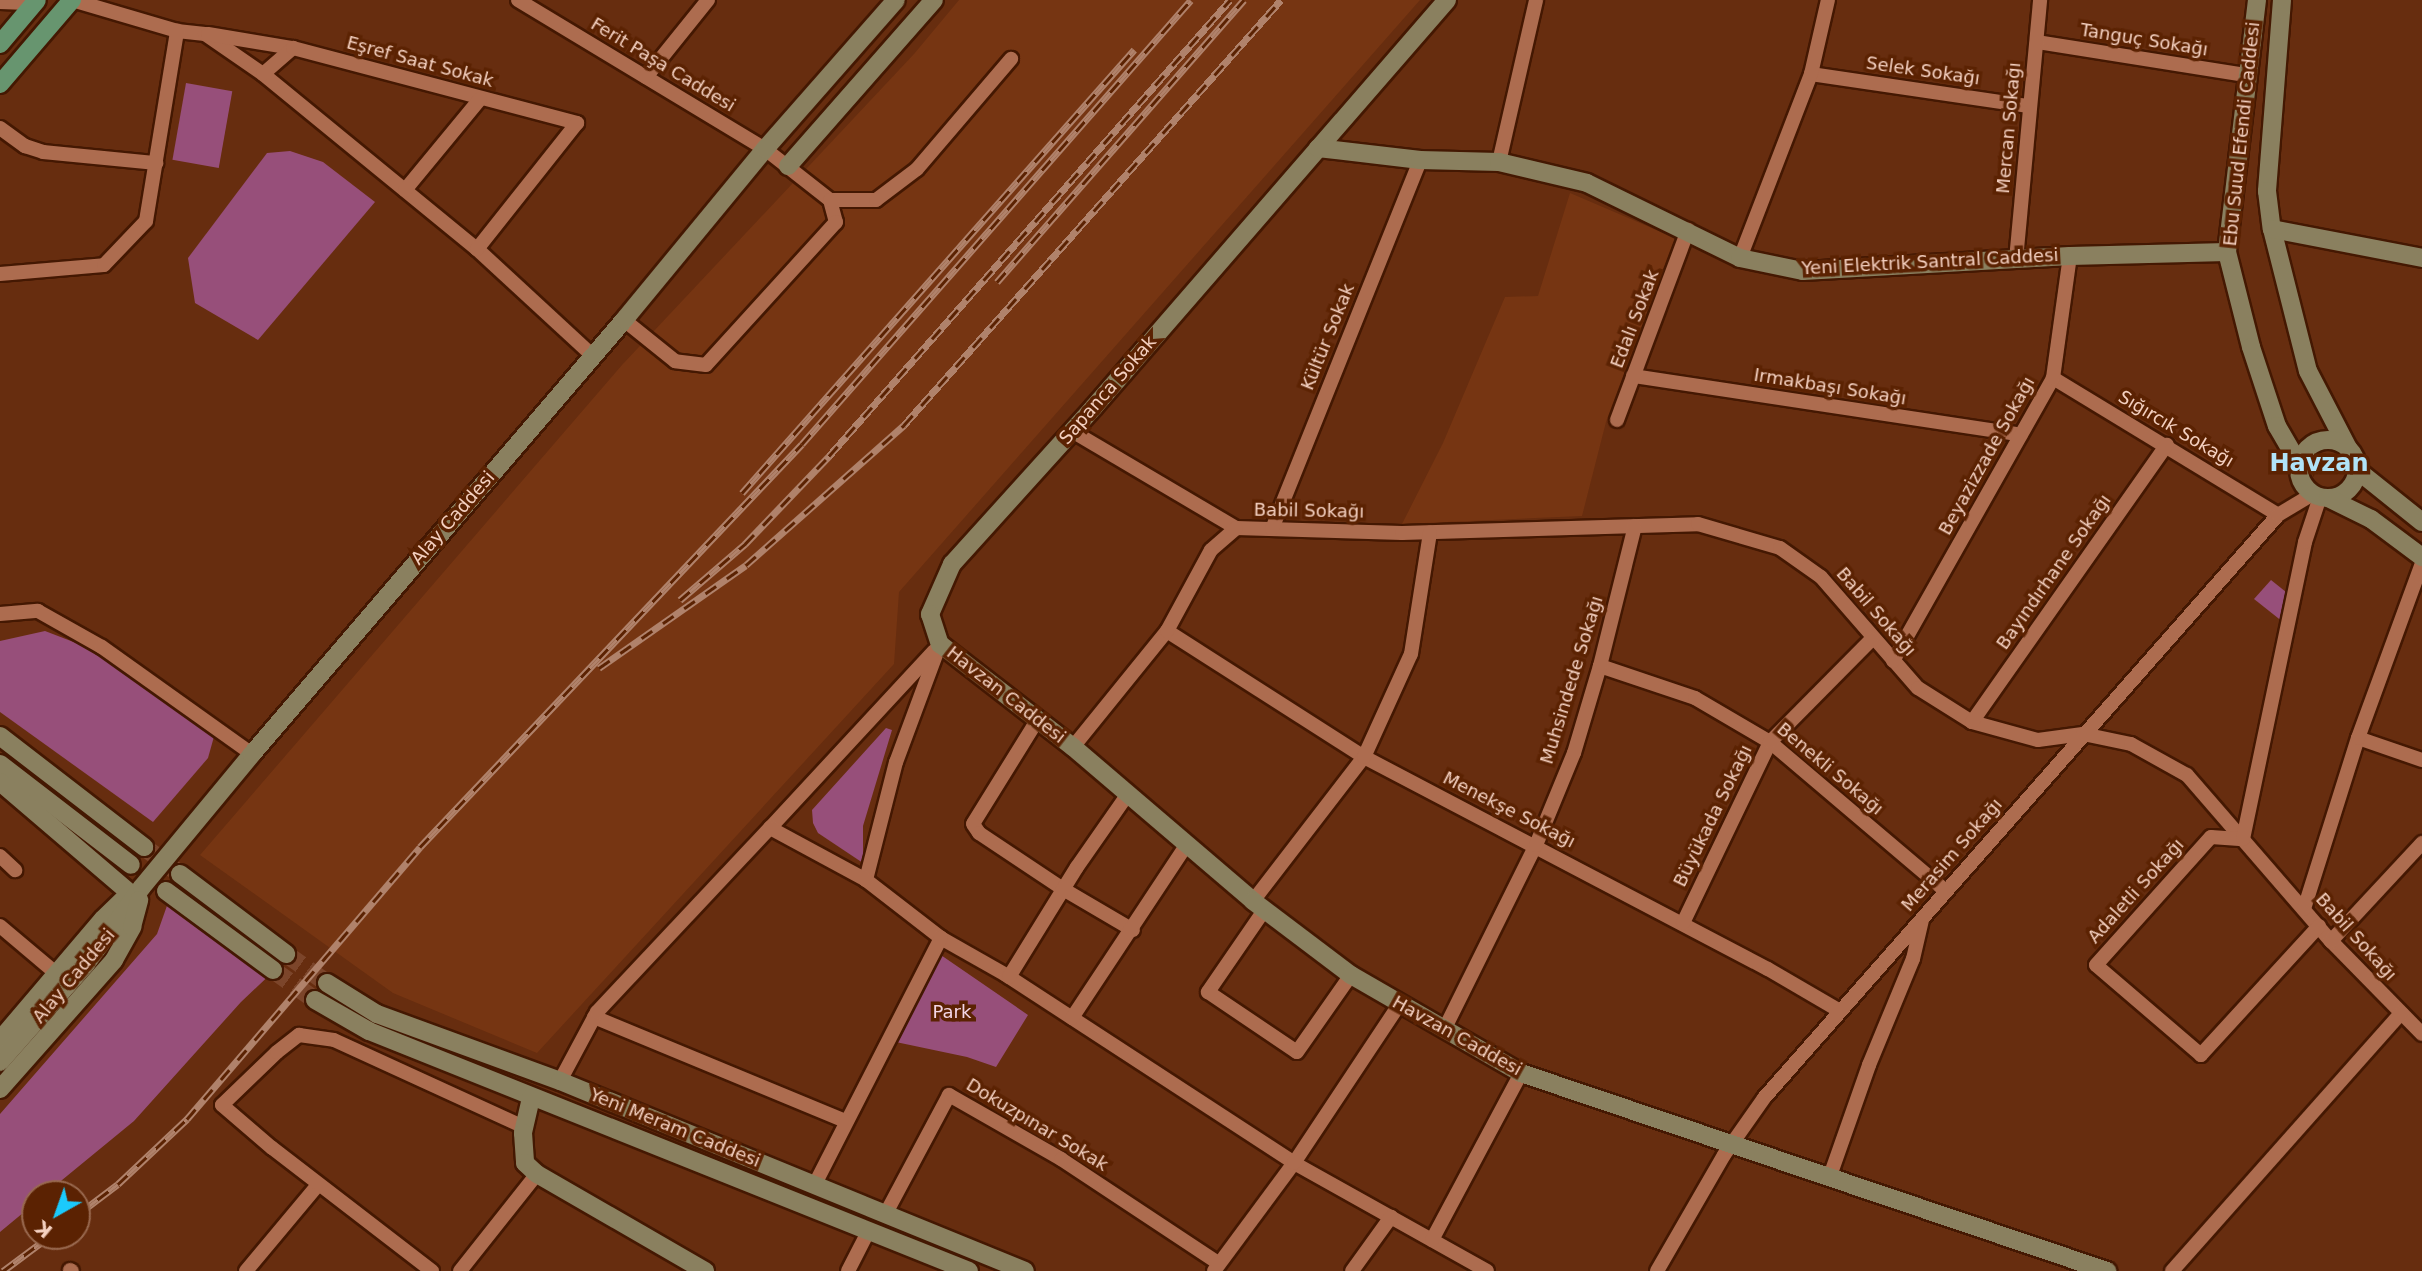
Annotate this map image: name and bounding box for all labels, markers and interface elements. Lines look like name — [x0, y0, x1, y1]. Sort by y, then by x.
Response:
street label: Ferit Paşa Caddesi — [587, 13, 739, 117]
street label: Tanguç Sokağı — [2079, 19, 2209, 61]
street label: Ebu Suud Efendi Caddesi — [2219, 21, 2265, 247]
street label: Eşref Saat Sokak — [344, 32, 496, 92]
street label: Selek Sokağı — [1865, 52, 1981, 90]
street label: Mercan Sokağı — [1993, 61, 2025, 195]
street label: Yeni Elektrik Santral Caddesi — [1801, 244, 2059, 280]
street label: Edalı Sokak — [1606, 267, 1664, 371]
street label: Kültür Sokak — [1297, 281, 1359, 393]
street label: Sapanca Sokak — [1055, 331, 1161, 449]
street label: Irmakbaşı Sokağı — [1752, 364, 1908, 410]
street label: Beyazizzade Sokağı — [1934, 373, 2040, 539]
street label: Sığırcık Sokağı — [2114, 386, 2238, 472]
district label: Havzan — [2269, 450, 2369, 478]
street label: Alay Caddesi — [407, 467, 499, 569]
street label: Bayındırhane Sokağı — [1992, 490, 2116, 654]
street label: Babil Sokağı — [1254, 499, 1364, 523]
street label: Babil Sokağı — [1832, 563, 1920, 661]
street label: Muhsindede Sokağı — [1536, 593, 1608, 767]
street label: Havzan Caddesi — [942, 642, 1070, 748]
street label: Benekli Sokağı — [1772, 718, 1888, 820]
street label: Büyükada Sokağı — [1669, 742, 1757, 890]
street label: Menekşe Sokağı — [1439, 767, 1579, 853]
street label: Merasim Sokağı — [1897, 794, 2007, 916]
street label: Adaletli Sokağı — [2083, 834, 2189, 948]
street label: Babil Sokağı — [2311, 889, 2401, 985]
street label: Alay Caddesi — [28, 924, 120, 1028]
street label: Havzan Caddesi — [1388, 991, 1526, 1081]
park label: Park — [933, 1001, 971, 1023]
street label: Dokuzpınar Sokak — [962, 1074, 1112, 1176]
street label: Yeni Meram Caddesi — [587, 1084, 763, 1172]
north arrow — [21, 1180, 91, 1250]
text: K — [31, 1216, 57, 1243]

